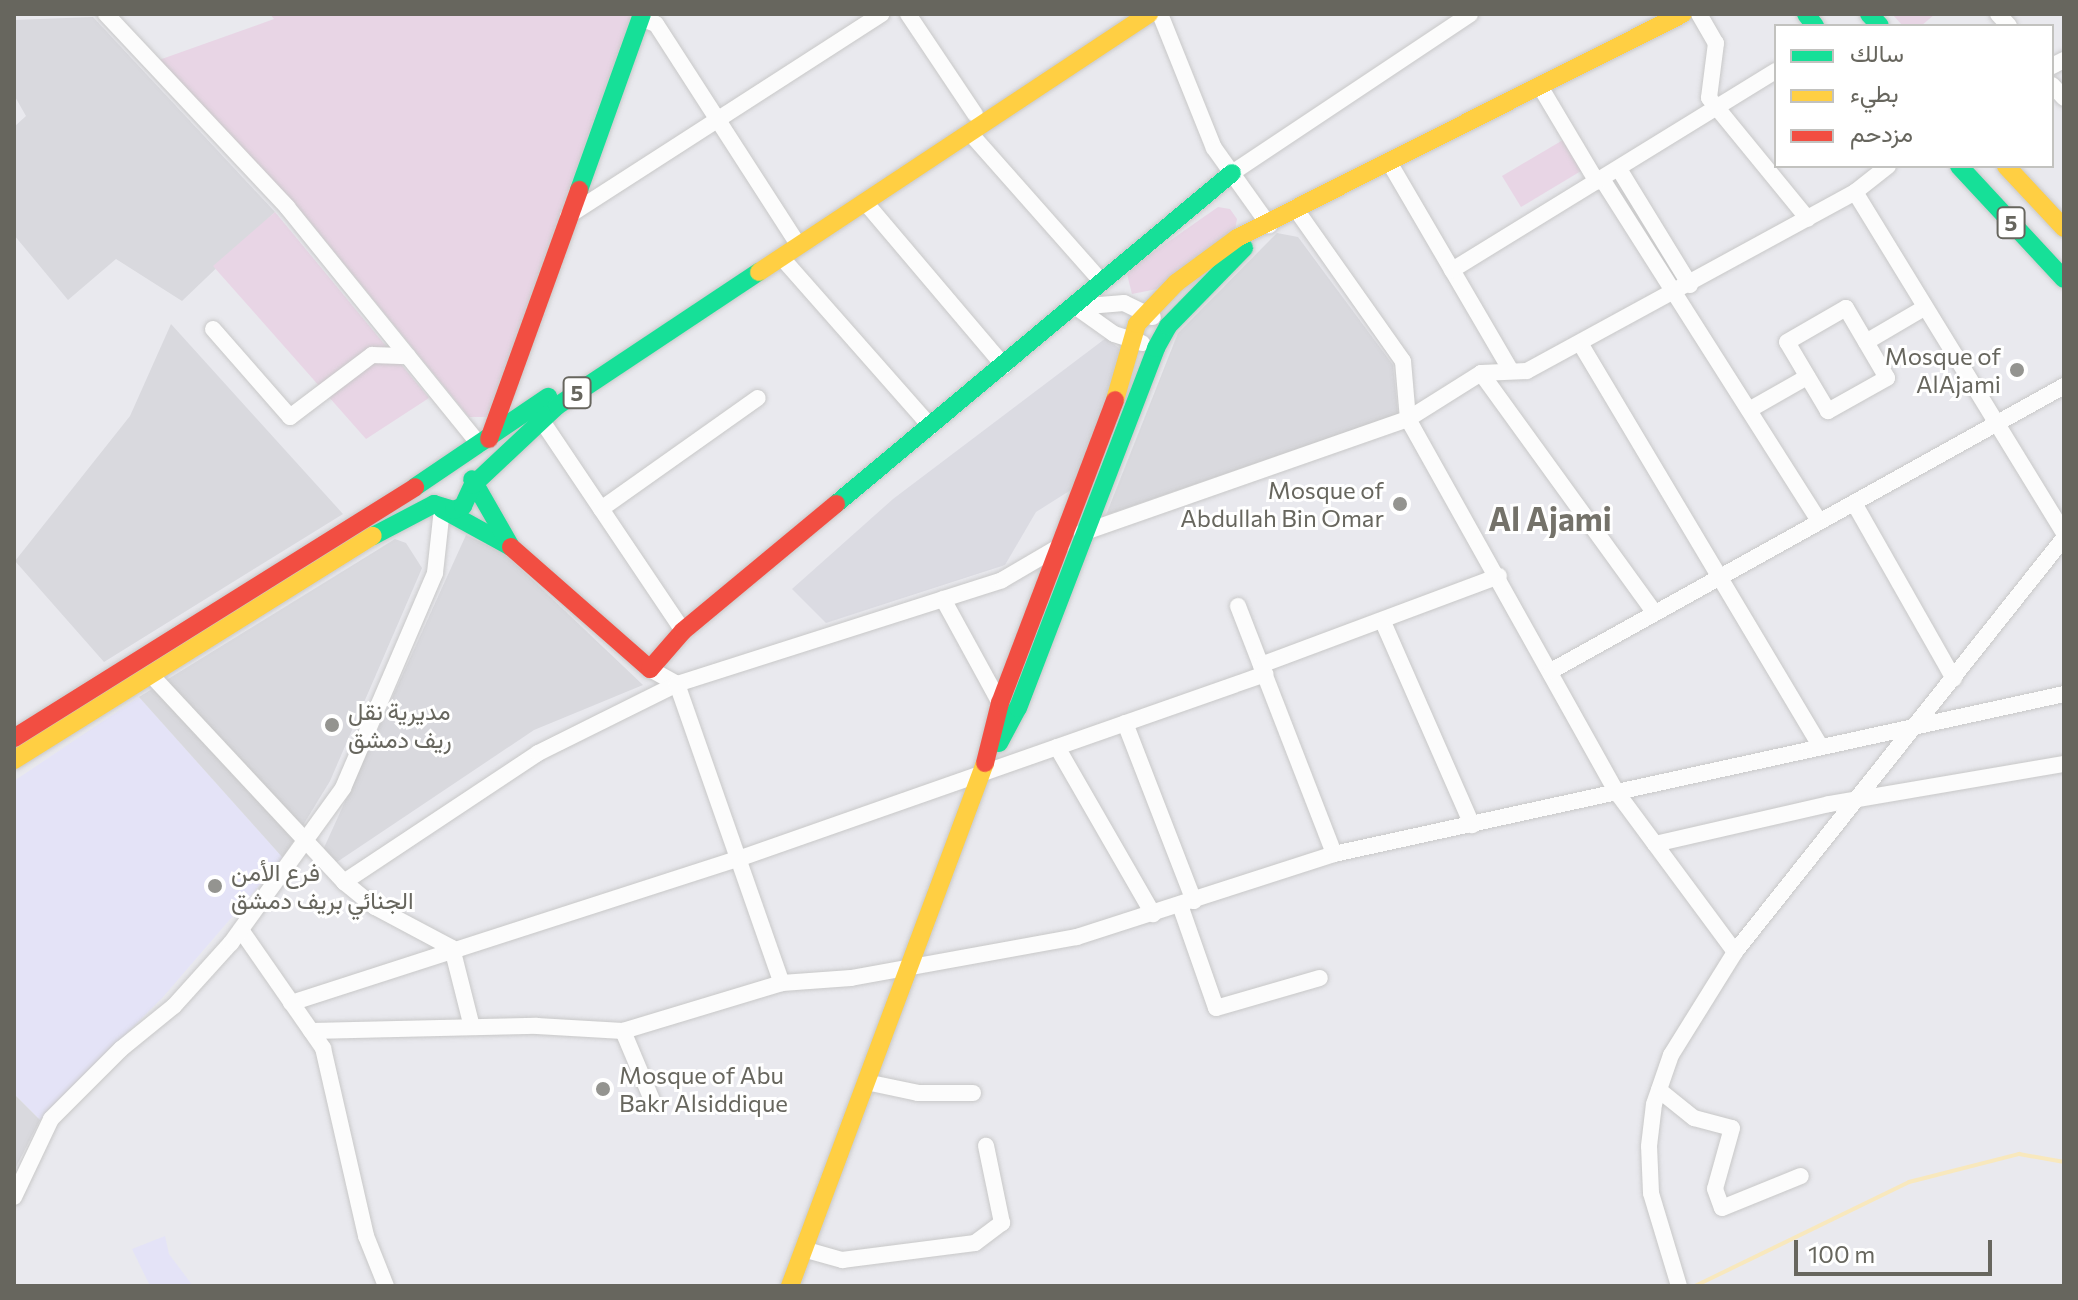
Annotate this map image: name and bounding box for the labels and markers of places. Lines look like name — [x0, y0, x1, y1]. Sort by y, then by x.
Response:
place label: Mosque of AlAjami — [1885, 342, 2001, 398]
marker: Mosque of AlAjami — [2008, 361, 2026, 379]
place label: Mosque of Abdullah Bin Omar — [1180, 476, 1384, 532]
marker: Mosque of Abdullah Bin Omar — [1391, 495, 1409, 513]
place label: مديرية نقل ريف دمشق — [348, 697, 452, 753]
marker: مديرية نقل ريف دمشق — [323, 716, 341, 734]
place label: فرع الأمن الجنائي بريف دمشق — [231, 858, 414, 914]
marker: فرع الأمن الجنائي بريف دمشق — [206, 877, 224, 895]
place label: Mosque of Abu Bakr Alsiddique — [619, 1061, 788, 1117]
marker: Mosque of Abu Bakr Alsiddique — [594, 1080, 612, 1098]

